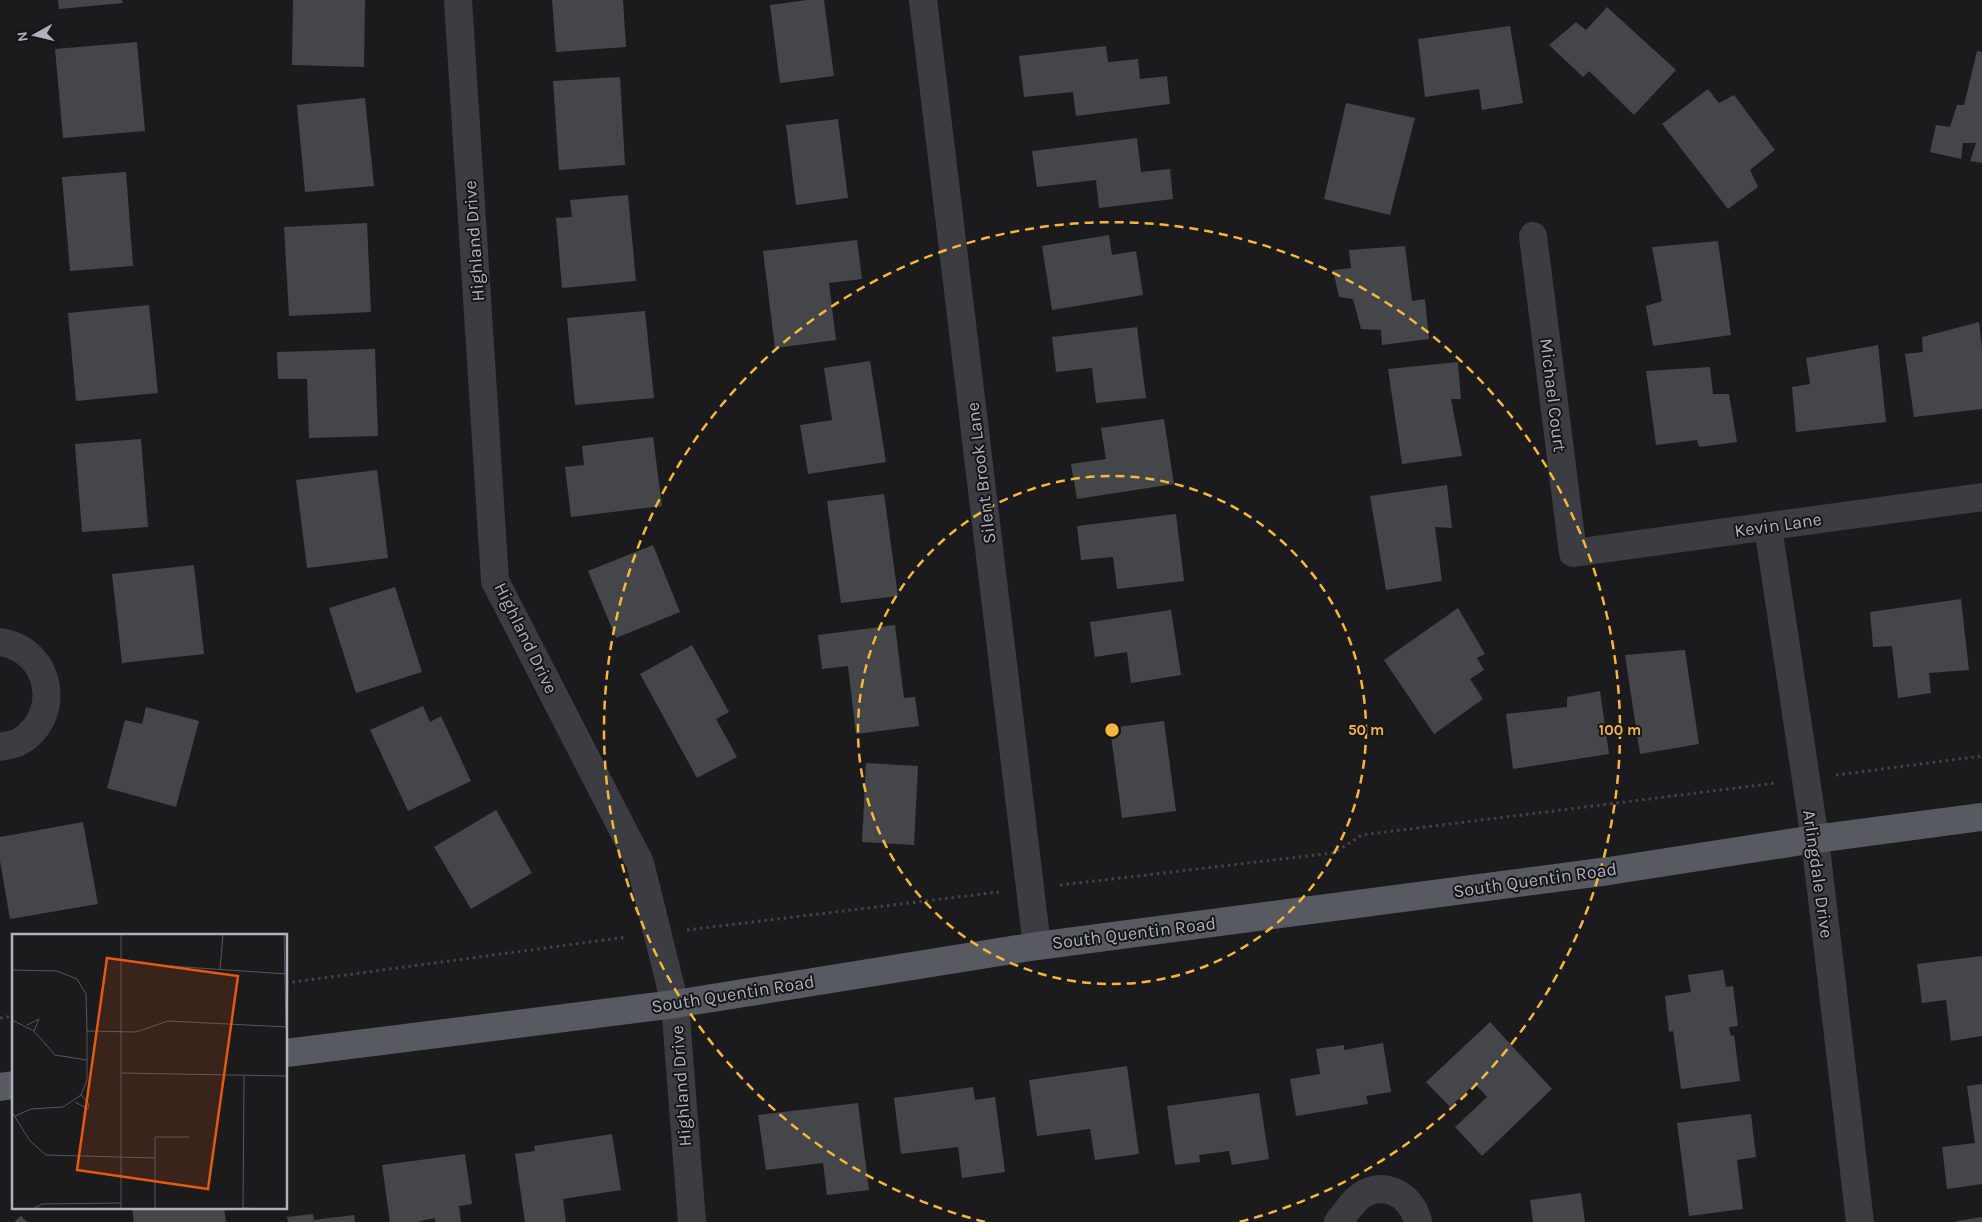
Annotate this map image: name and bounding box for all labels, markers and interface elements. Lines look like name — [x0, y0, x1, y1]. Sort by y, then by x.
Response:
north arrow — [10, 10, 60, 60]
text: N — [14, 31, 32, 43]
street label: Highland Drive — [459, 180, 489, 302]
street label: Michael Court — [1535, 337, 1571, 453]
street label: Silent Brook Lane — [961, 401, 1001, 545]
street label: Kevin Lane — [1733, 508, 1823, 542]
street label: Highland Drive — [490, 579, 562, 697]
centre of rings — [1103, 721, 1121, 739]
text: 50 m — [1348, 721, 1384, 739]
text: 100 m — [1599, 721, 1641, 739]
street label: Arlingdale Drive — [1798, 808, 1838, 940]
street label: South Quentin Road — [1452, 858, 1618, 902]
street label: South Quentin Road — [1051, 912, 1217, 954]
inset map — [12, 934, 288, 1210]
street label: South Quentin Road — [650, 970, 816, 1018]
street label: Highland Drive — [666, 1025, 696, 1147]

